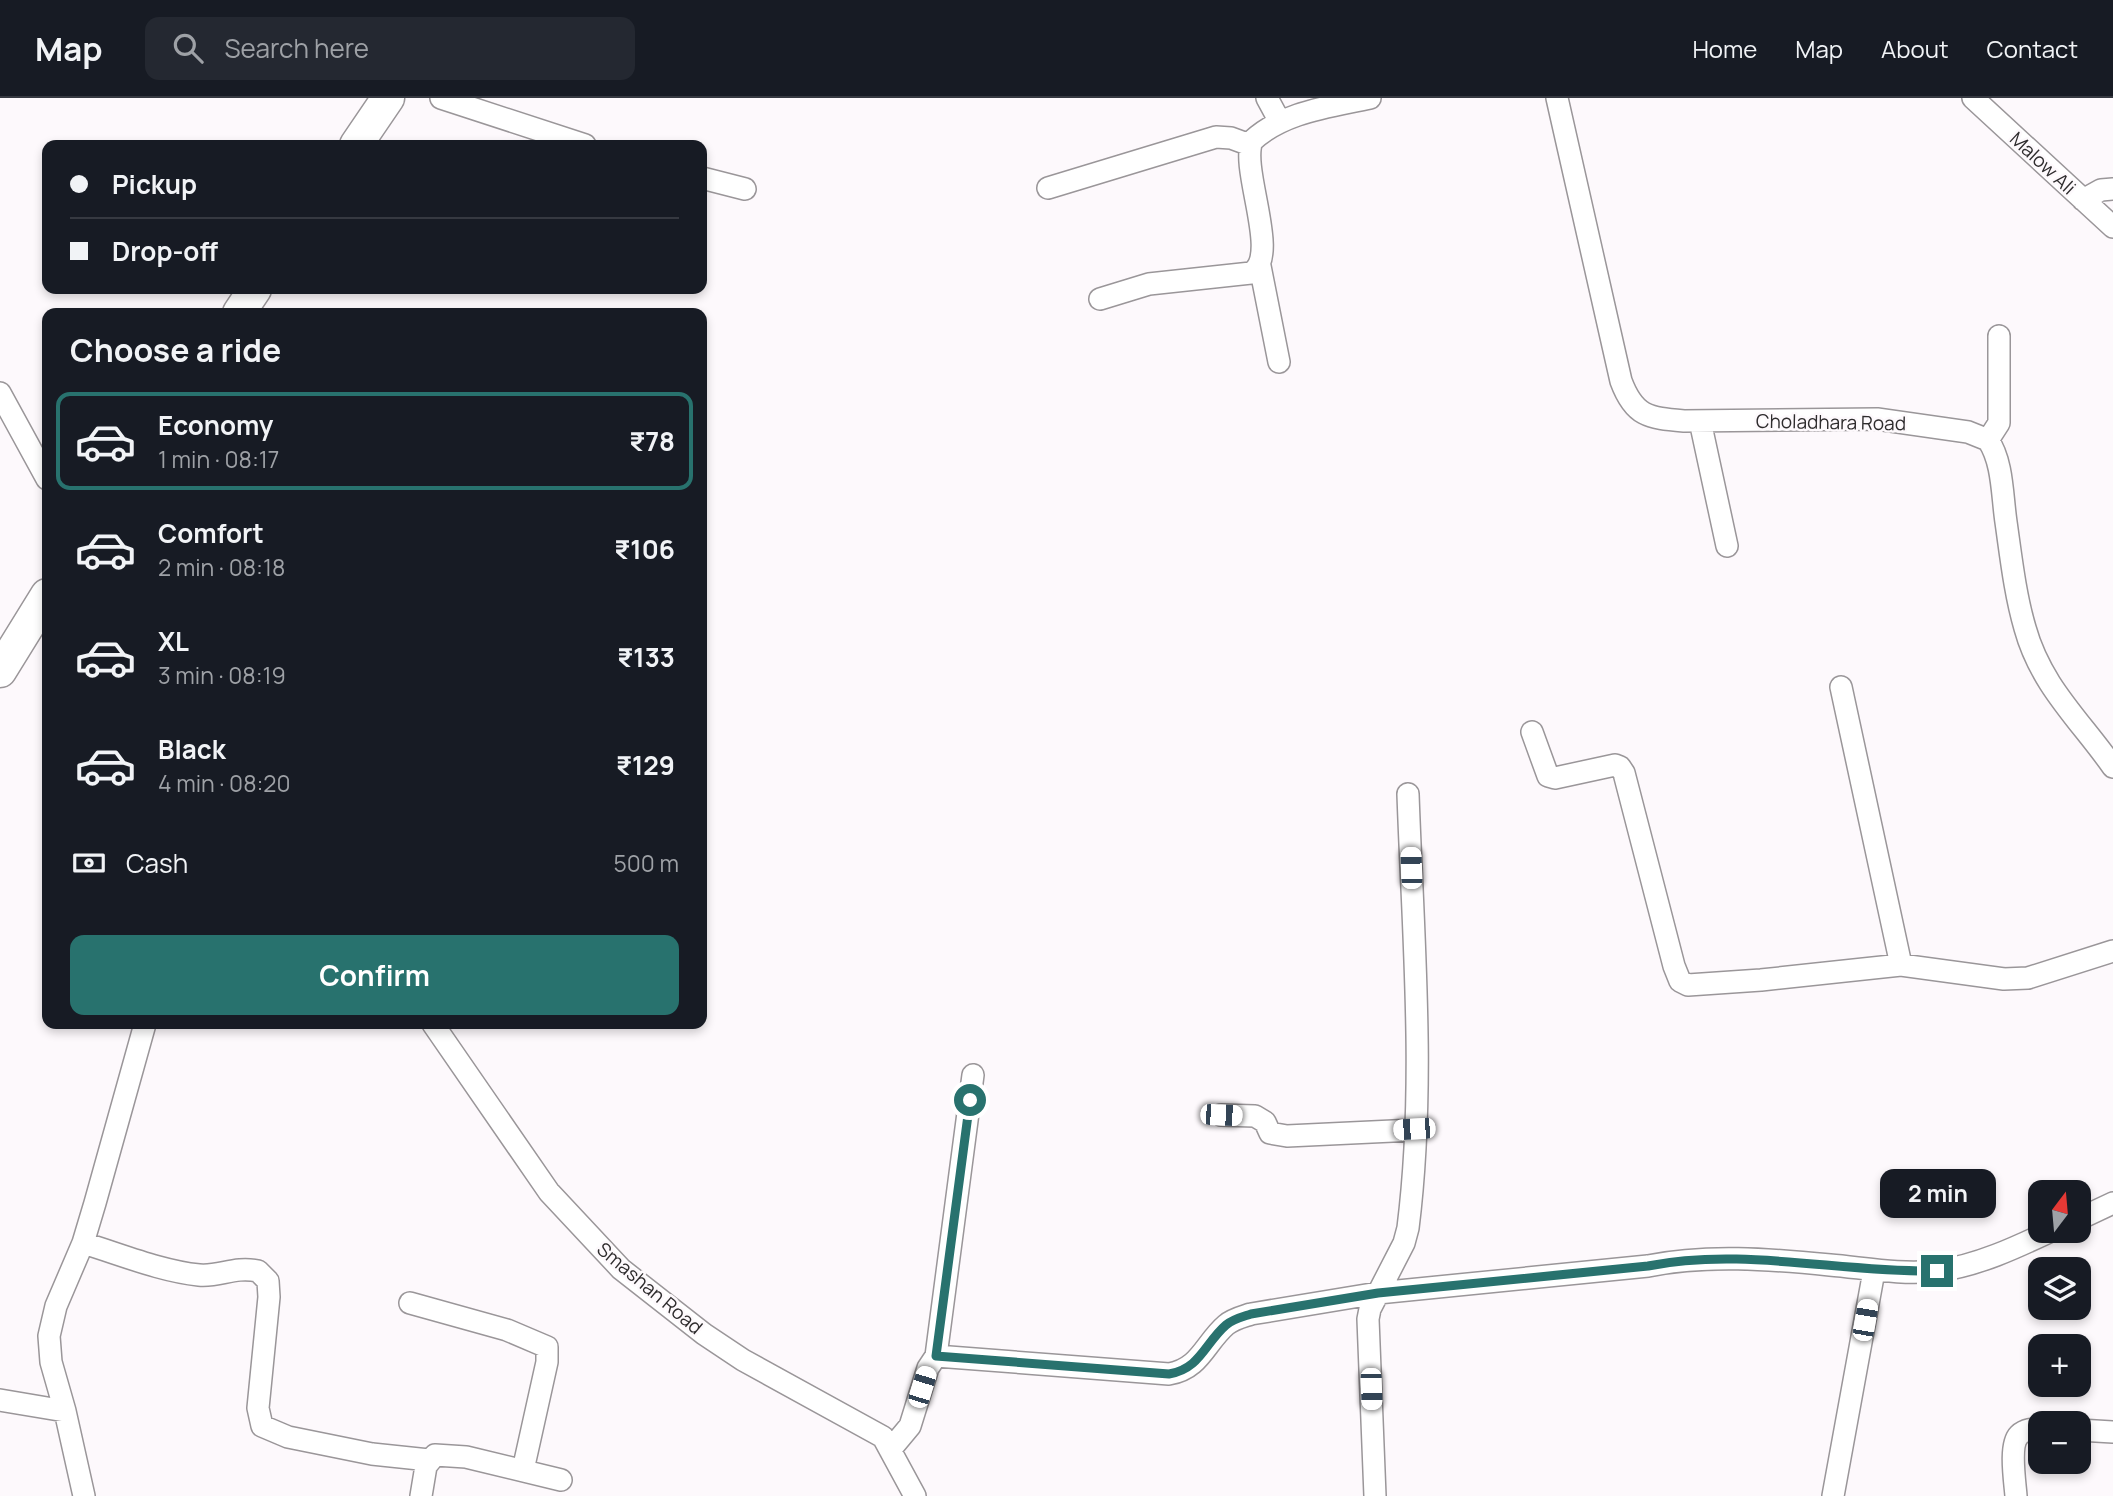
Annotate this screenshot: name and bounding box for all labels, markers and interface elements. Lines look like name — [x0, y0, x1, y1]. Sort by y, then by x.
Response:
search box — [145, 17, 635, 80]
text: Map — [35, 26, 103, 71]
icon: search — [169, 29, 207, 67]
text: Search here — [225, 30, 369, 66]
text: Home — [1692, 32, 1757, 65]
text: Map — [1795, 32, 1843, 65]
text: About — [1881, 32, 1949, 65]
text: Contact — [1987, 32, 2078, 65]
street label: Malow Ali — [2004, 126, 2082, 200]
text: Pickup — [112, 166, 197, 202]
text: Drop-off — [112, 233, 218, 269]
text: Choose a ride — [70, 328, 281, 372]
text: Economy — [158, 407, 273, 443]
street label: Choladhara Road — [1756, 408, 1906, 436]
icon: car — [74, 410, 137, 473]
text: ₹78 — [629, 423, 675, 459]
text: 1 min · 08:17 — [158, 443, 279, 475]
text: Comfort — [158, 515, 264, 551]
icon: car — [74, 518, 137, 581]
text: ₹106 — [614, 531, 675, 567]
text: 2 min · 08:18 — [158, 551, 285, 583]
text: XL — [158, 623, 189, 659]
icon: car — [74, 626, 137, 689]
text: ₹133 — [617, 639, 675, 675]
text: 3 min · 08:19 — [158, 659, 286, 691]
text: Black — [158, 731, 226, 767]
icon: car — [74, 734, 137, 797]
text: ₹129 — [616, 747, 675, 783]
text: 4 min · 08:20 — [158, 767, 291, 799]
icon: cash — [70, 844, 108, 882]
text: Cash — [126, 845, 188, 881]
text: 500 m — [614, 847, 679, 879]
car — [1400, 847, 1423, 889]
button: Confirm — [70, 935, 679, 1015]
route start — [954, 1084, 986, 1116]
car — [1200, 1104, 1243, 1126]
car — [1393, 1117, 1436, 1141]
callout: 2 min — [1879, 1170, 1995, 1218]
text: 2 min — [1908, 1177, 1968, 1209]
north arrow — [2028, 1180, 2091, 1242]
map controls — [2028, 1180, 2091, 1474]
street label: Smashan Road — [592, 1236, 708, 1340]
route end — [1921, 1255, 1953, 1287]
button: layers — [2028, 1257, 2091, 1320]
car — [1852, 1297, 1879, 1343]
button: + — [2028, 1334, 2091, 1397]
car — [906, 1364, 939, 1410]
car — [1360, 1368, 1383, 1410]
button: − — [2028, 1411, 2091, 1474]

